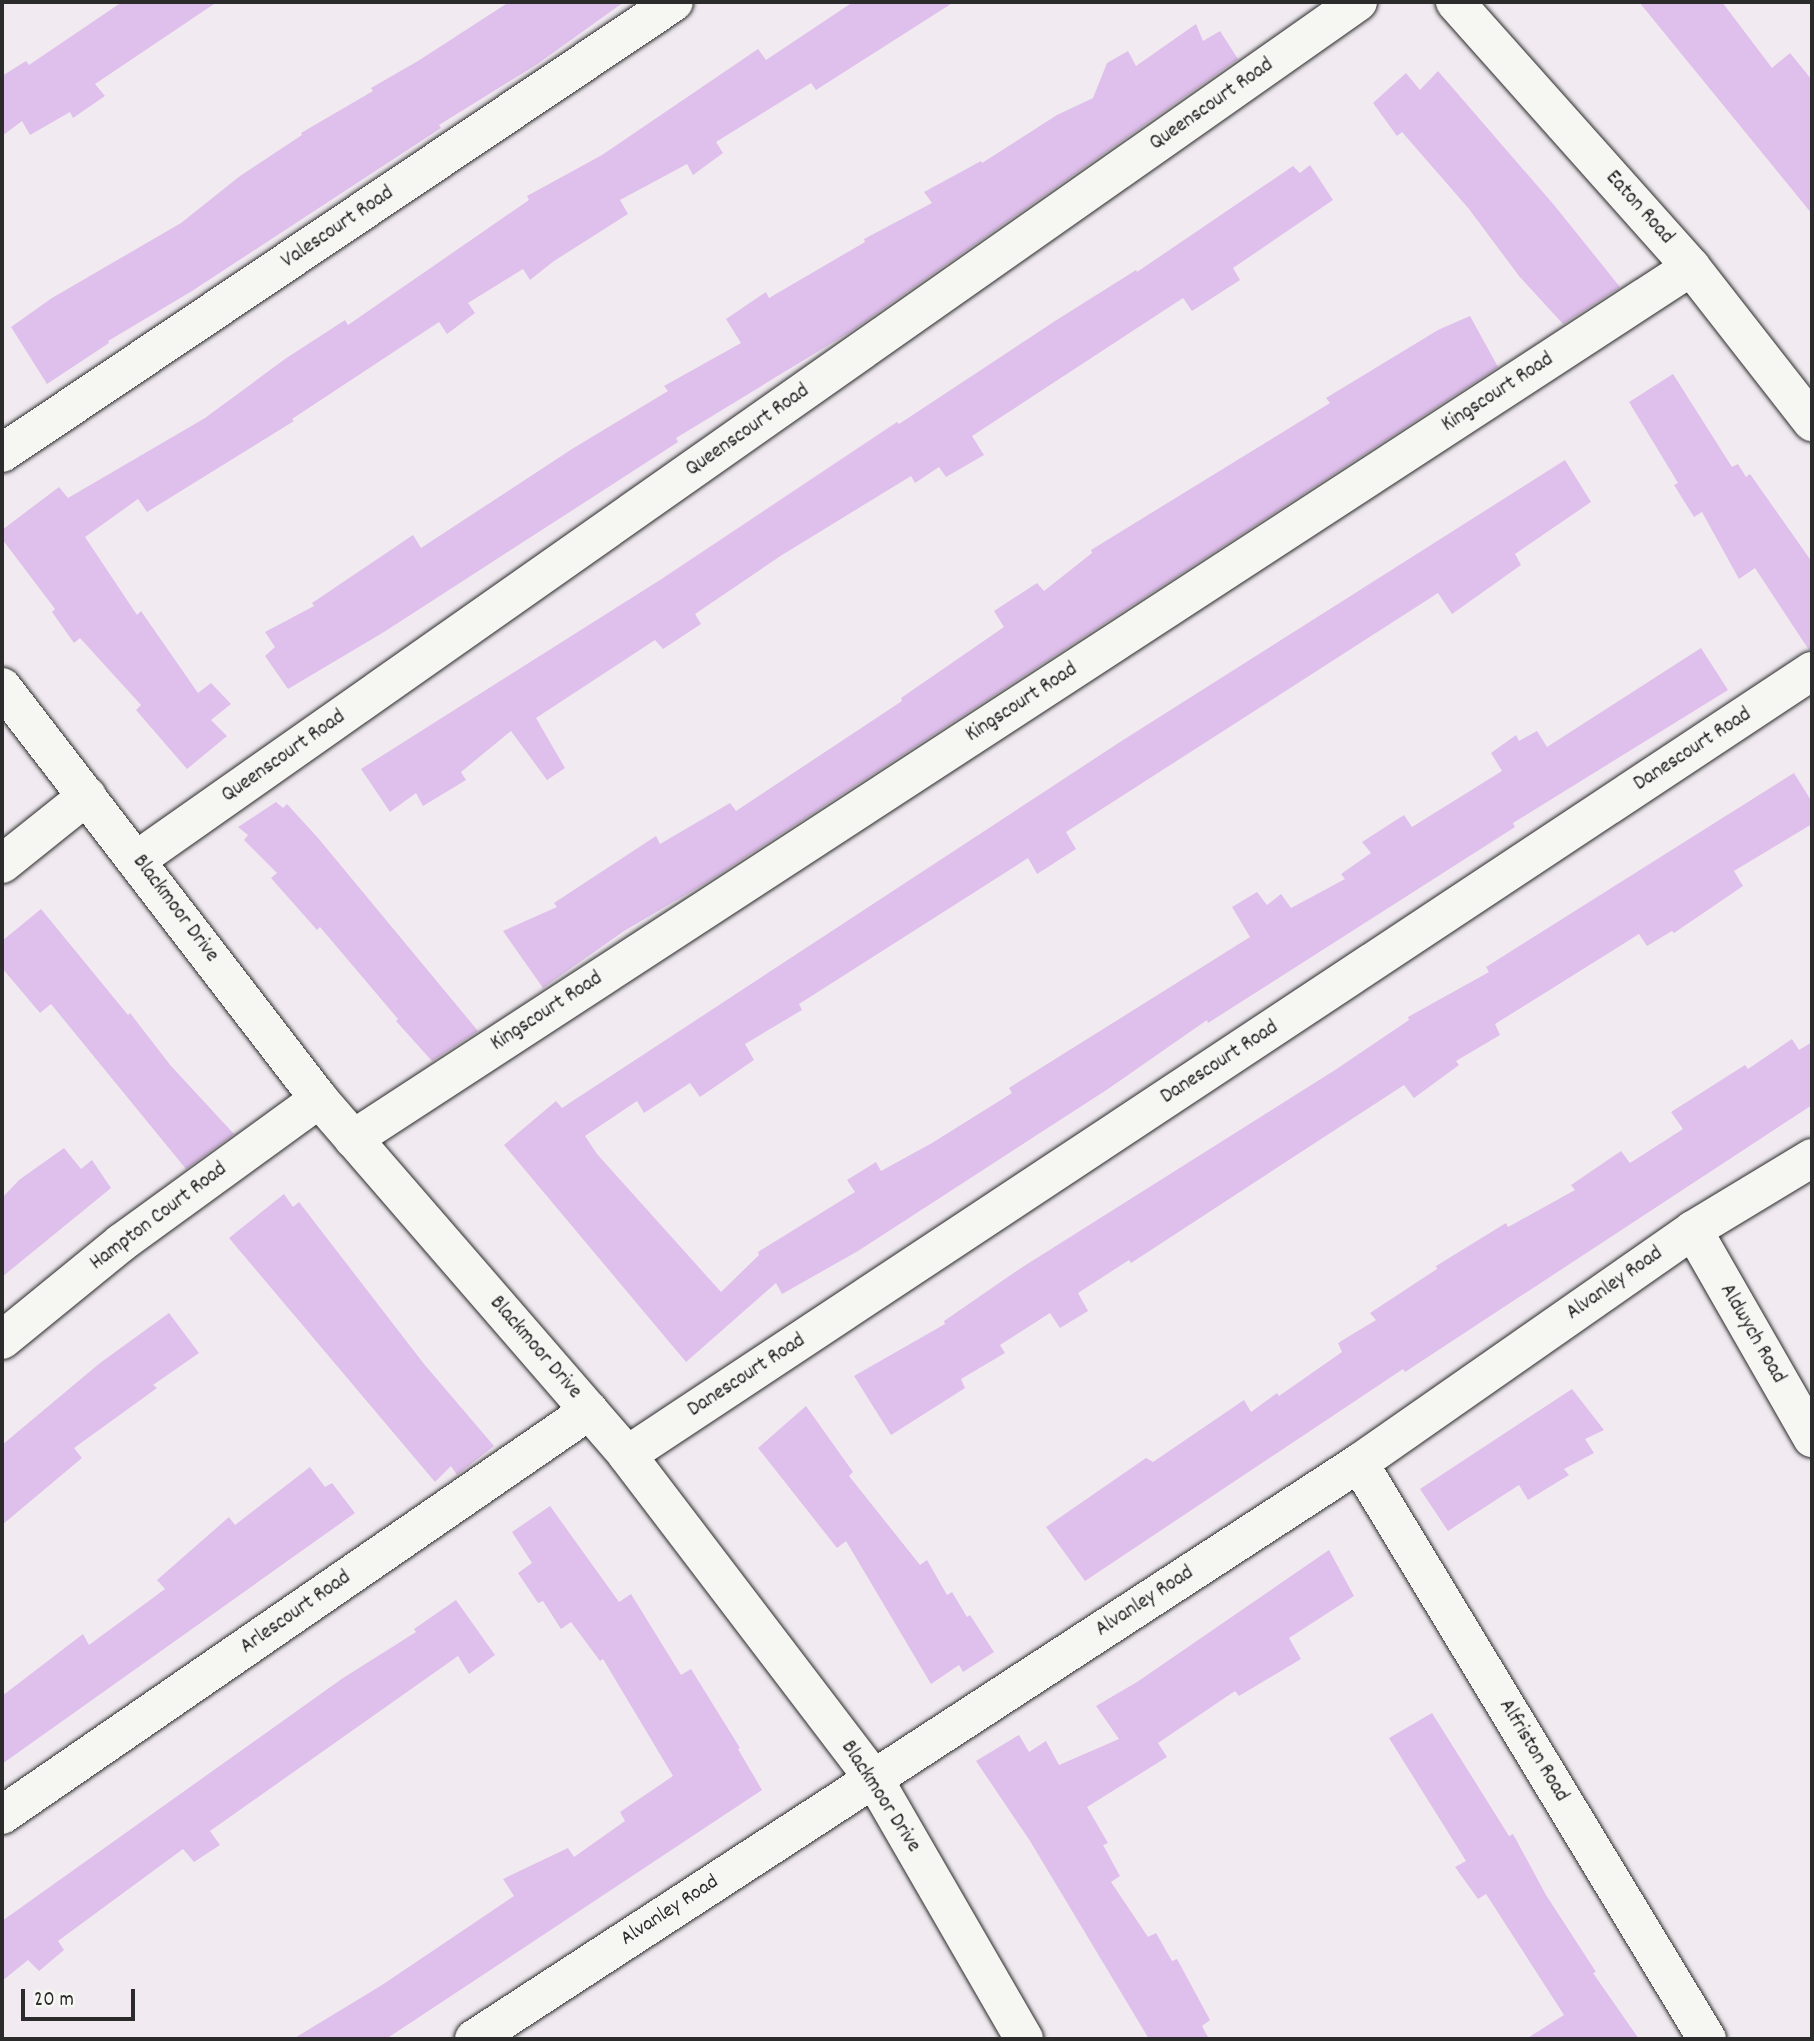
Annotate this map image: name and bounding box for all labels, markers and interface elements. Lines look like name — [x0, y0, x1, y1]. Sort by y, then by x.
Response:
street label: Queenscourt Road — [1145, 53, 1279, 157]
street label: Eaton Road — [1599, 166, 1679, 250]
street label: Valescourt Road — [277, 181, 399, 275]
street label: Kingscourt Road — [1438, 348, 1558, 438]
street label: Queenscourt Road — [681, 379, 815, 483]
street label: Kingscourt Road — [962, 658, 1082, 748]
street label: Danescourt Road — [1630, 703, 1756, 797]
street label: Queenscourt Road — [217, 705, 351, 809]
street label: Blackmoor Drive — [126, 850, 224, 968]
street label: Kingscourt Road — [487, 967, 607, 1057]
street label: Danescourt Road — [1157, 1016, 1283, 1110]
street label: Hampton Court Road — [86, 1157, 232, 1277]
street label: Alvanley Road — [1562, 1242, 1668, 1326]
street label: Aldwych Road — [1713, 1280, 1791, 1388]
street label: Blackmoor Drive — [483, 1291, 587, 1405]
street label: Danescourt Road — [684, 1329, 810, 1423]
street label: Alvanley Road — [1091, 1561, 1199, 1643]
street label: Arlescourt Road — [236, 1566, 356, 1660]
street label: Alfriston Road — [1493, 1695, 1573, 1807]
street label: Blackmoor Drive — [835, 1736, 925, 1858]
street label: Alvanley Road — [616, 1870, 724, 1952]
scale bar — [24, 1974, 138, 2018]
text: 20 m — [34, 1986, 74, 2016]

